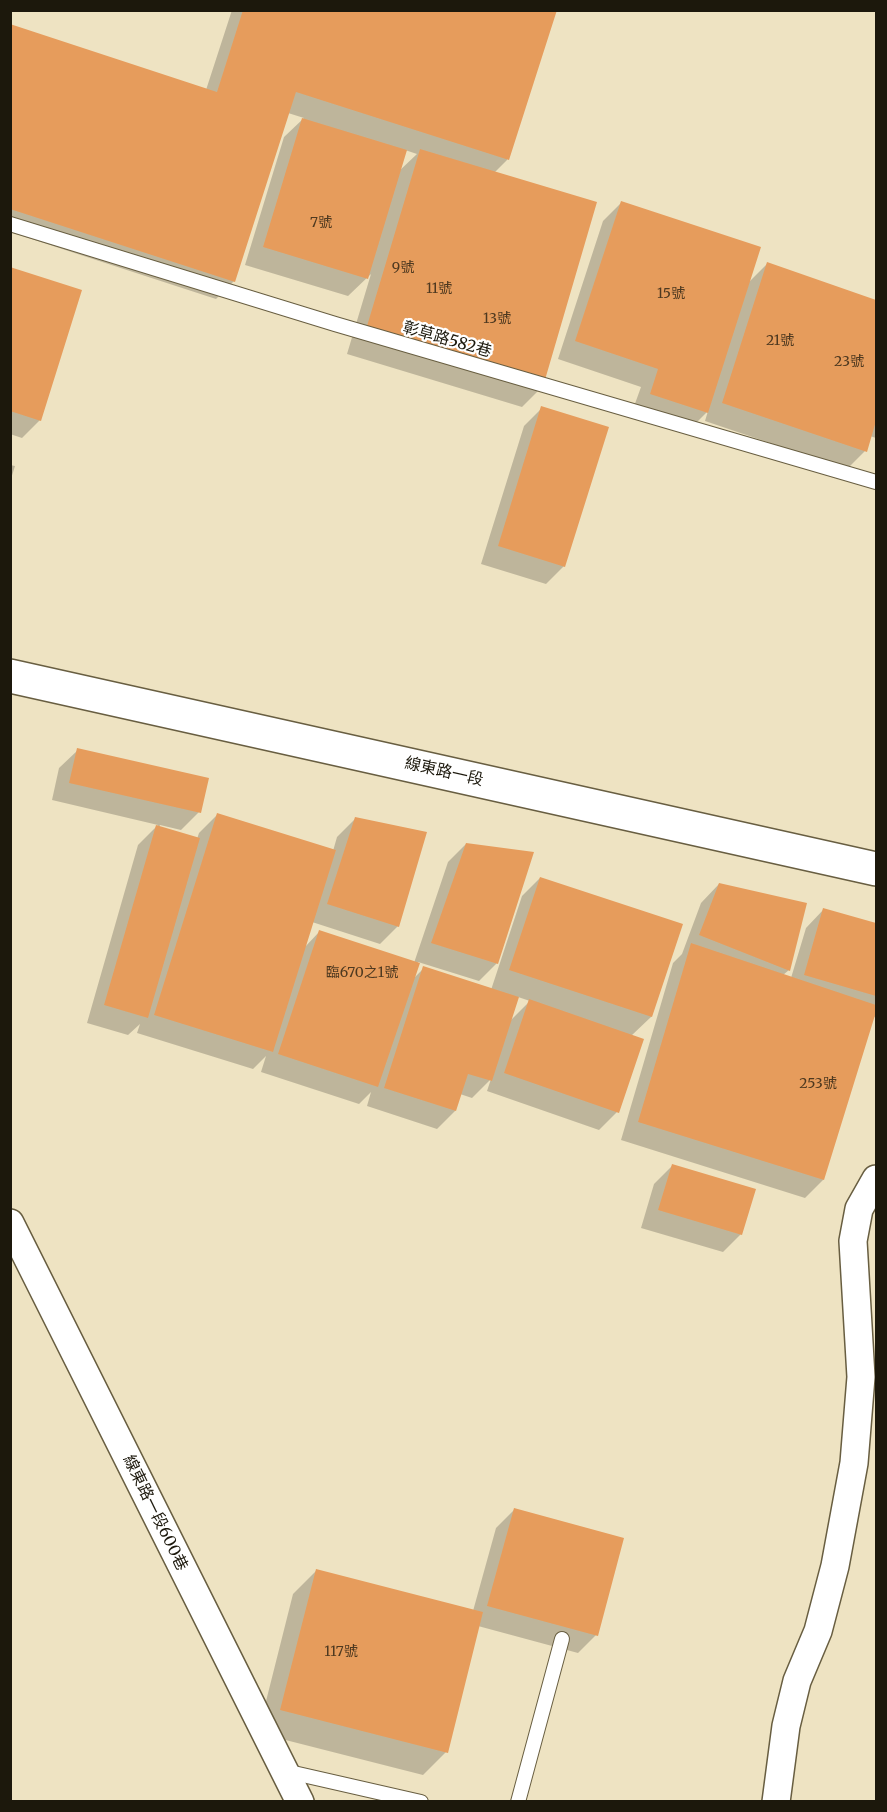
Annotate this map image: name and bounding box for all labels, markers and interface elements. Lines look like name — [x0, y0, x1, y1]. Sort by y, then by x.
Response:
house number: 7號 — [310, 215, 332, 231]
house number: 9號 — [392, 260, 414, 276]
house number: 11號 — [426, 281, 452, 297]
house number: 15號 — [657, 286, 685, 302]
house number: 13號 — [483, 311, 511, 327]
street label: 彰草路582巷 — [400, 318, 494, 362]
house number: 21號 — [766, 333, 794, 349]
house number: 23號 — [834, 354, 864, 370]
street label: 線東路一段 — [403, 754, 485, 790]
house number: 臨670之1號 — [326, 965, 398, 981]
house number: 253號 — [799, 1076, 837, 1092]
street label: 線東路一段600巷 — [119, 1452, 191, 1574]
house number: 117號 — [324, 1644, 358, 1660]

